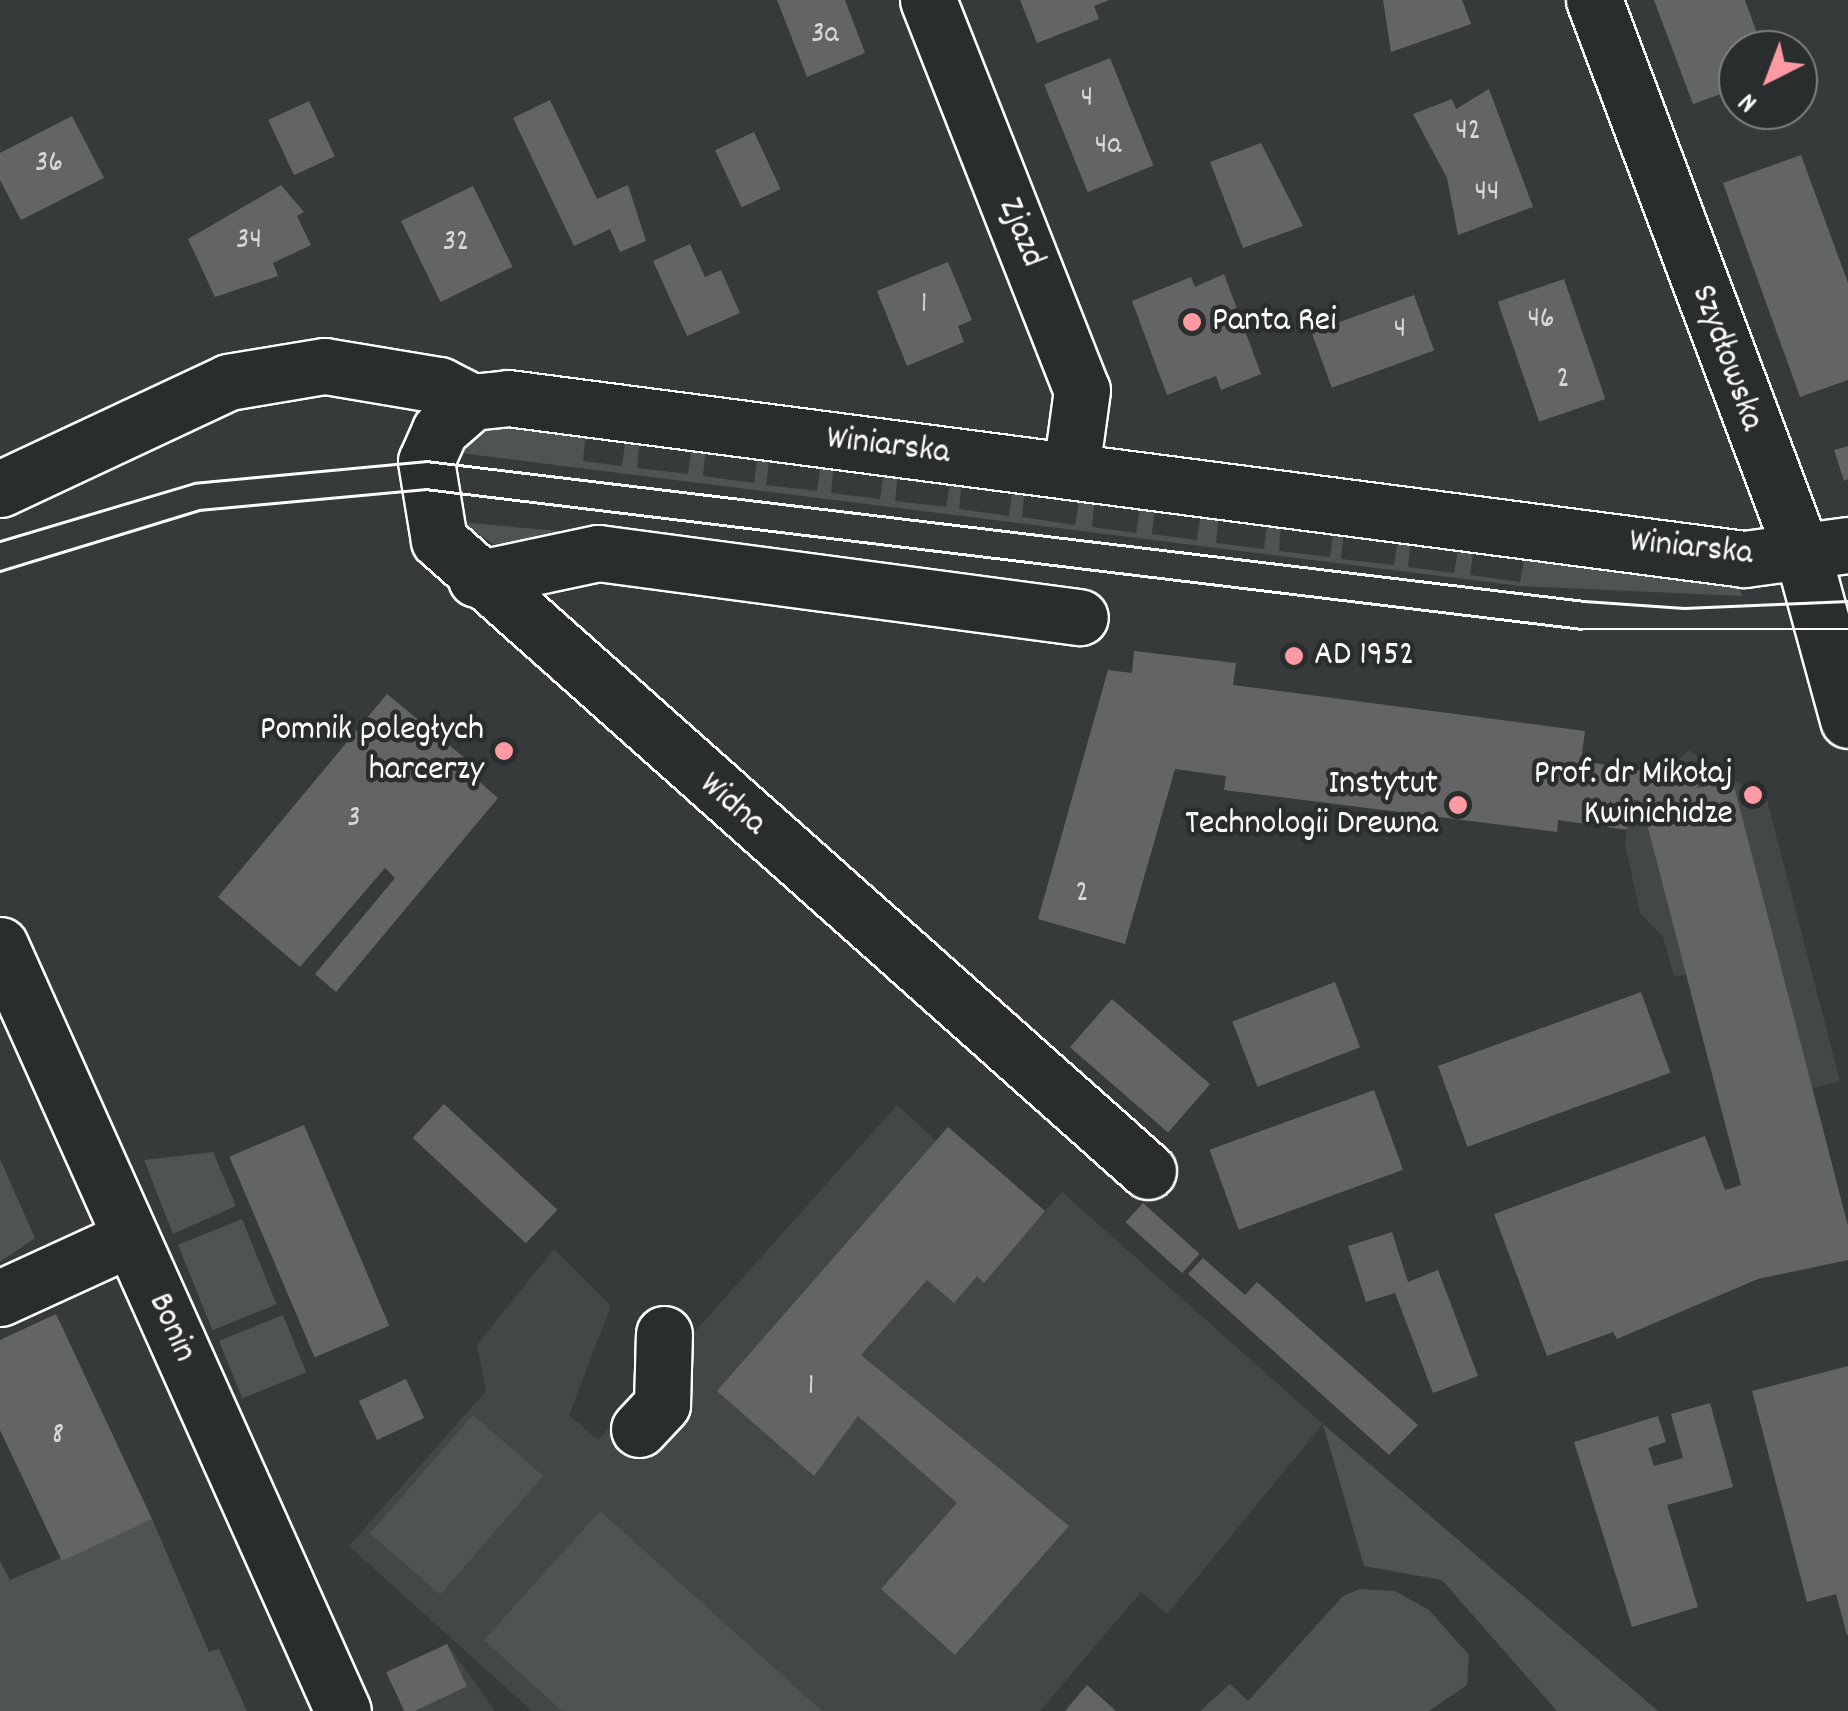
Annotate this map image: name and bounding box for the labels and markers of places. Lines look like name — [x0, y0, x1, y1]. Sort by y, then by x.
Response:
place label: Panta Rei — [1212, 301, 1337, 343]
marker: Panta Rei — [1181, 311, 1203, 333]
place label: AD 1952 — [1314, 635, 1414, 677]
marker: AD 1952 — [1283, 645, 1305, 667]
place label: Pomnik poległych harcerzy — [260, 710, 484, 792]
marker: Pomnik poległych harcerzy — [493, 740, 515, 762]
place label: Prof. dr Mikołaj Kwinichidze — [1534, 754, 1733, 836]
place label: Instytut Technologii Drewna — [1185, 764, 1438, 846]
marker: Prof. dr Mikołaj Kwinichidze — [1742, 784, 1764, 806]
marker: Instytut Technologii Drewna — [1447, 794, 1469, 816]

